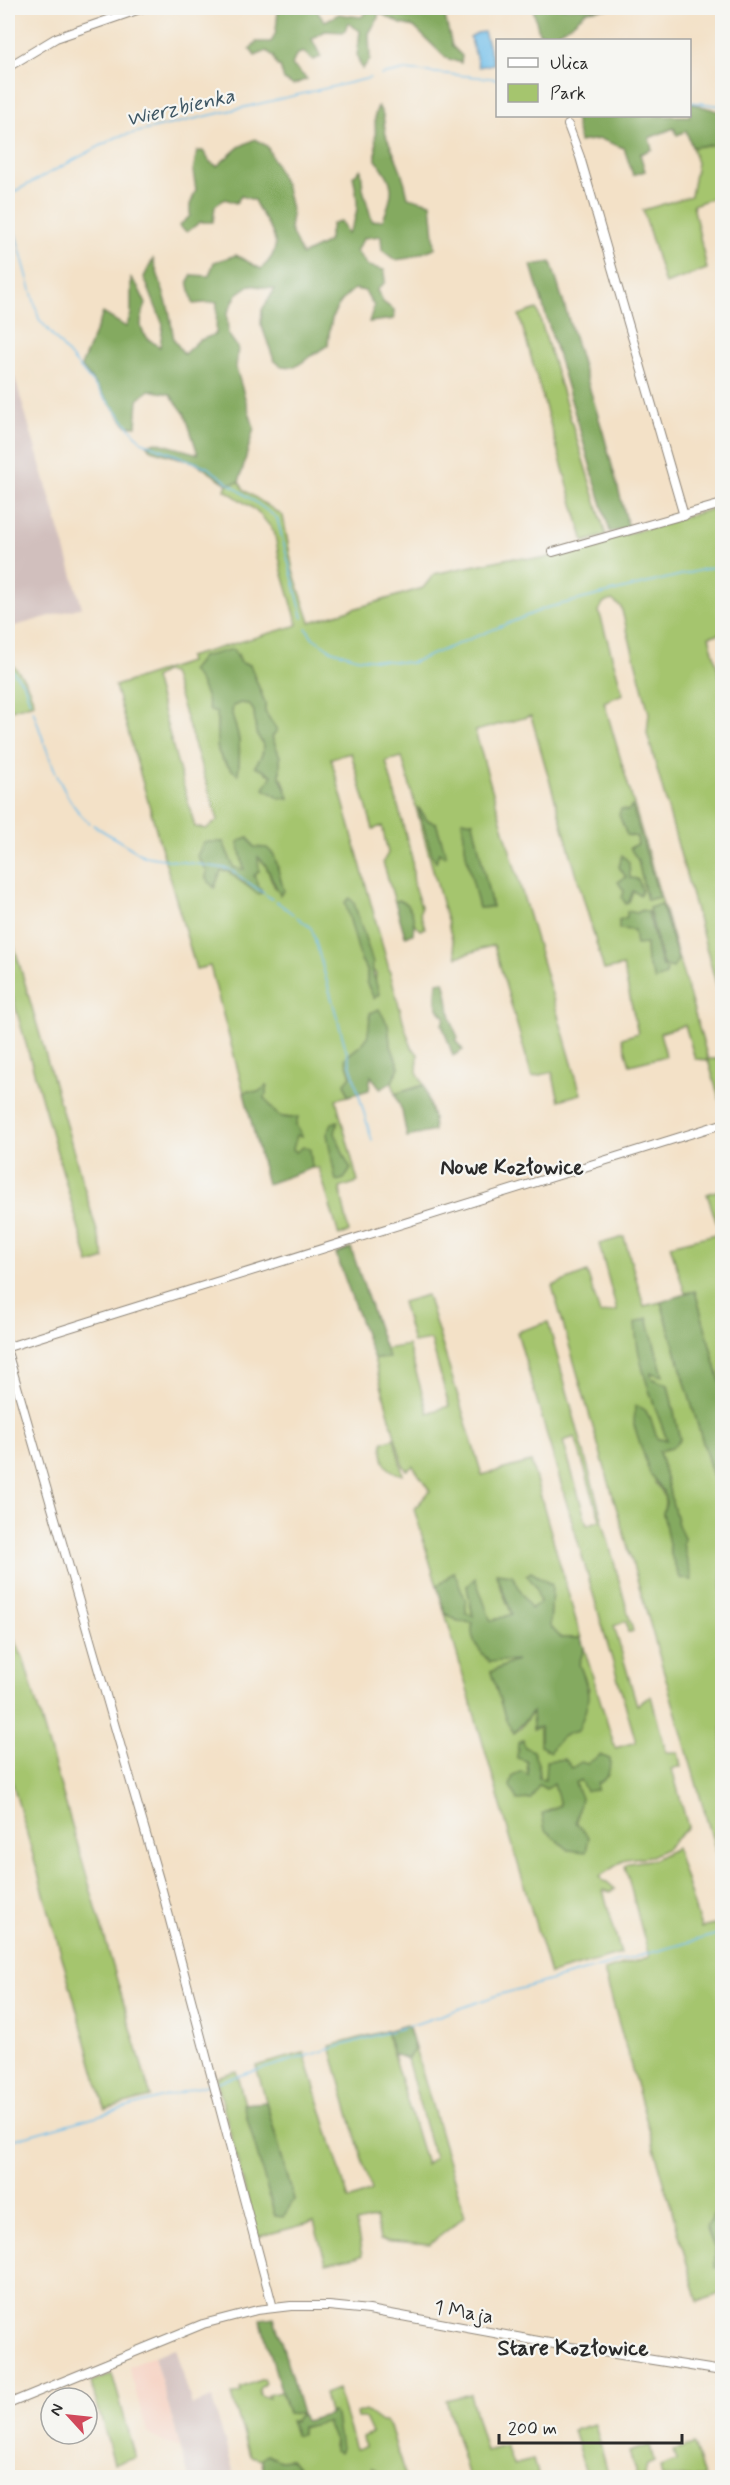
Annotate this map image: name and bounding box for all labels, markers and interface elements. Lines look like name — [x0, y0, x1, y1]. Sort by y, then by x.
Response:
legend — [496, 39, 691, 117]
text: Ulica — [550, 52, 589, 76]
water label: Wierzbienka — [123, 82, 237, 134]
text: Park — [550, 82, 586, 106]
district label: Nowe Kozłowice — [440, 1154, 584, 1182]
street label: 1 Maja — [432, 2294, 496, 2331]
district label: Stare Kozłowice — [497, 2335, 649, 2363]
north arrow — [39, 2386, 99, 2446]
text: N — [45, 2400, 69, 2419]
scale bar — [499, 2407, 682, 2445]
text: 200 m — [508, 2417, 557, 2441]

